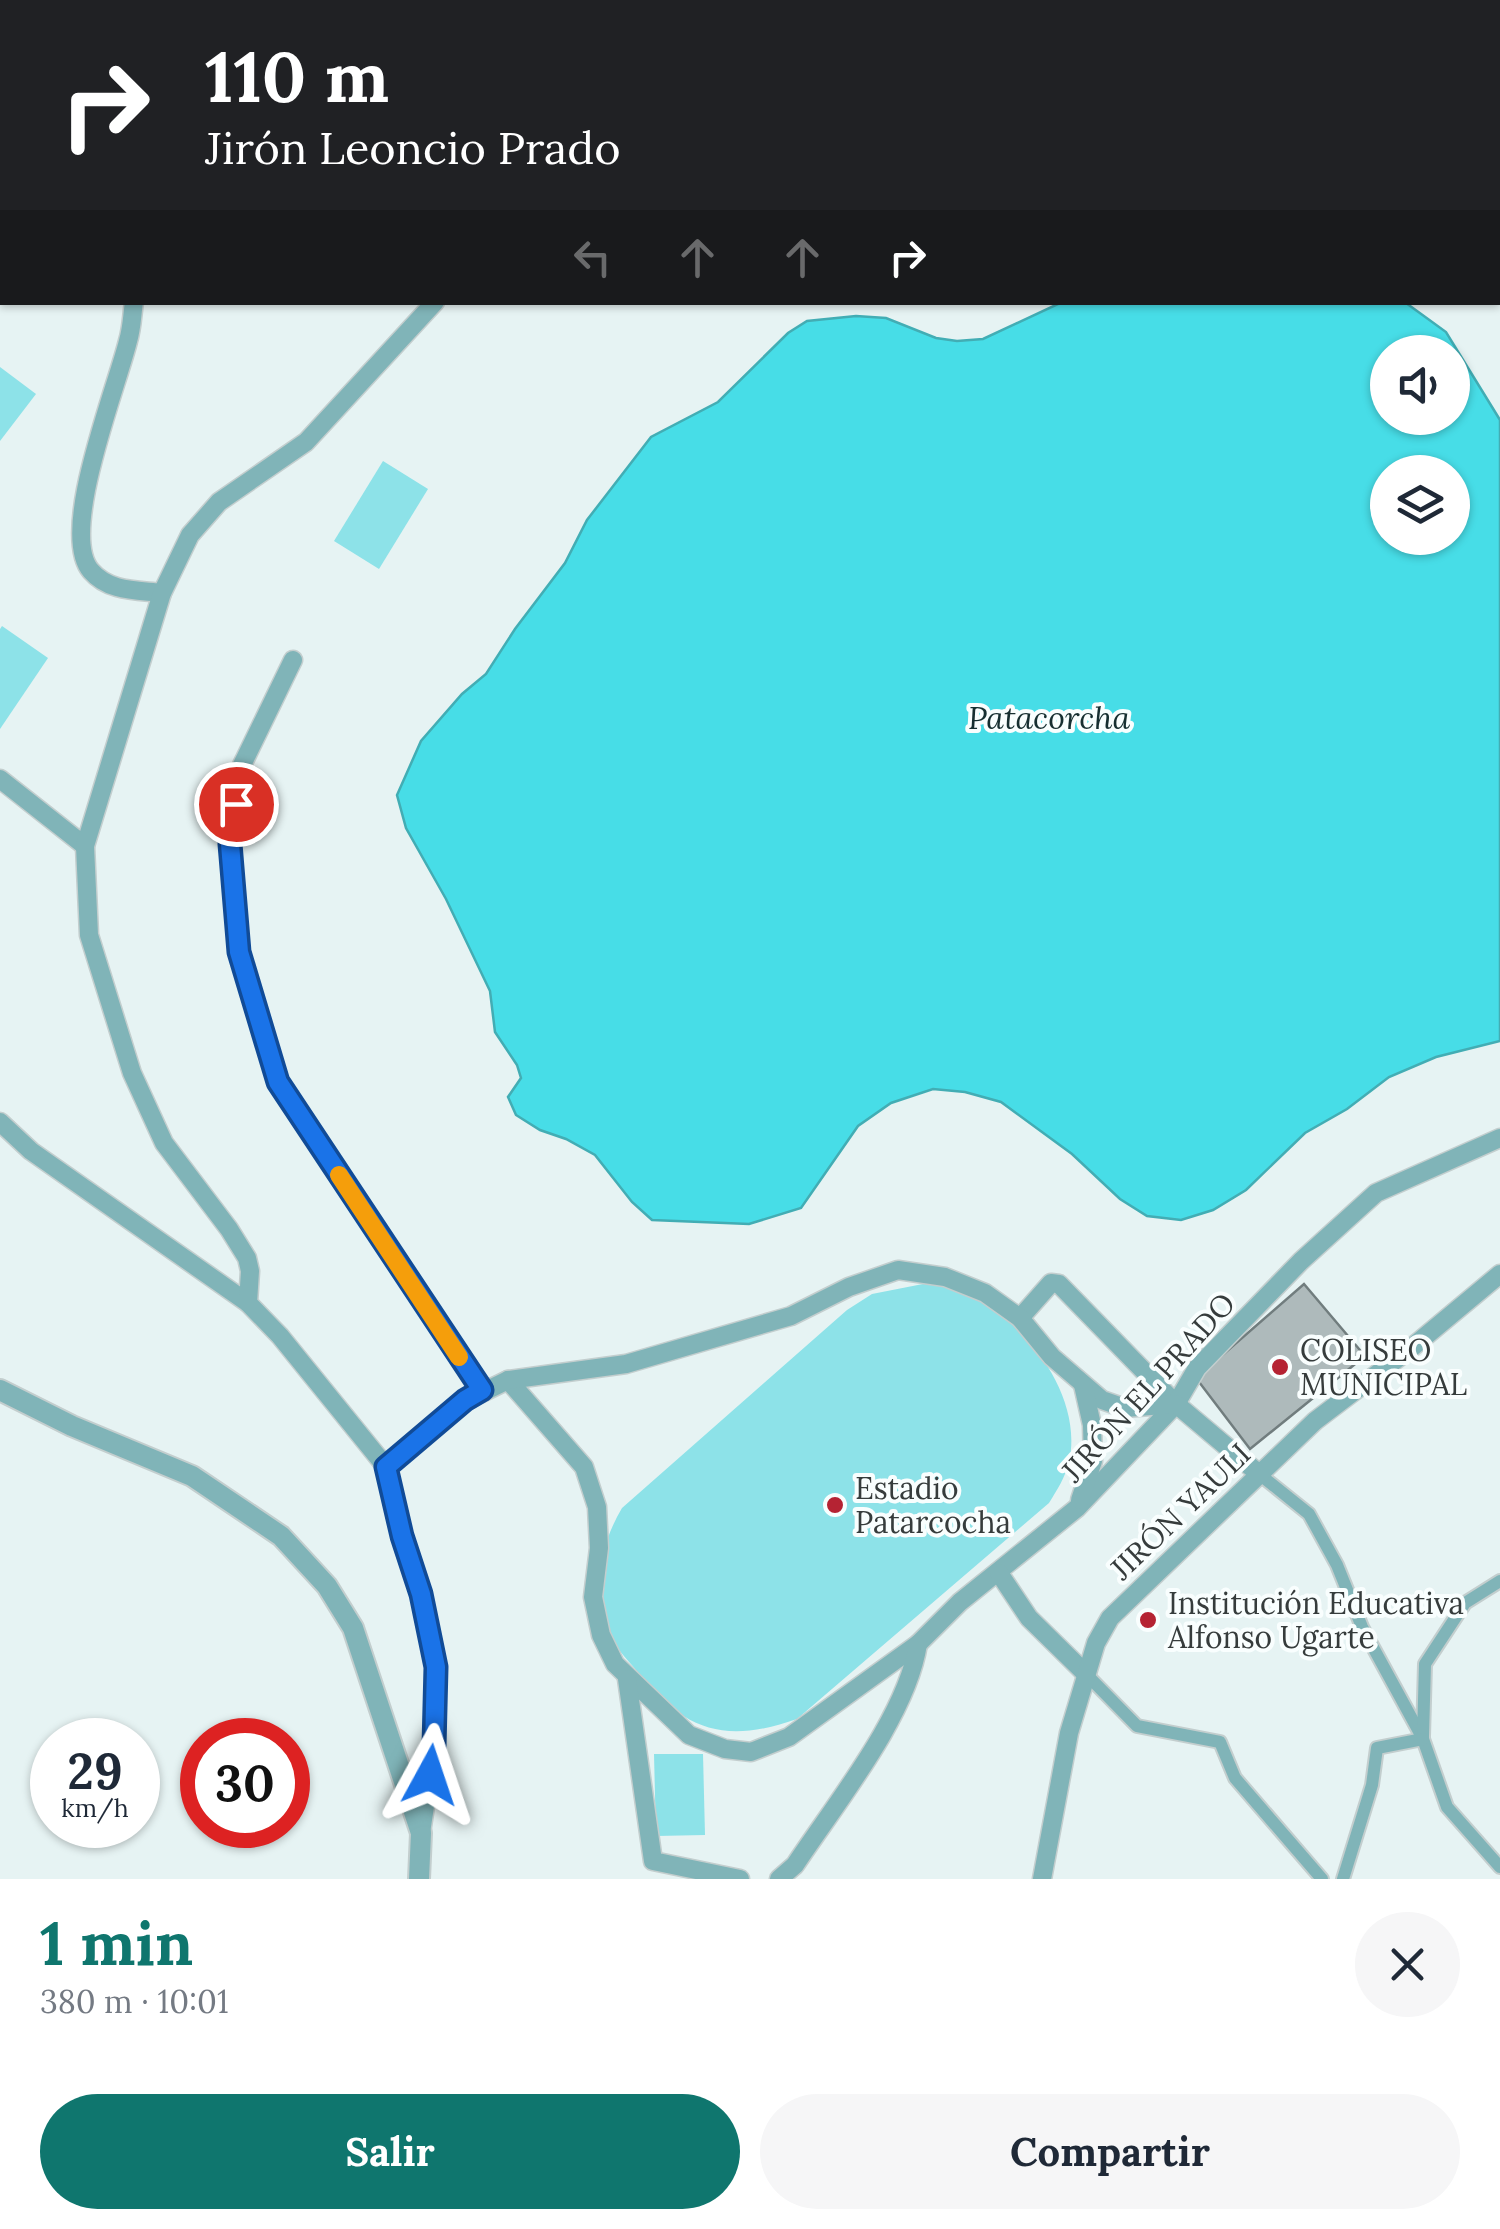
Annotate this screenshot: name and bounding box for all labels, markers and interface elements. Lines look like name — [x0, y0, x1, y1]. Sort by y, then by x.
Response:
text: 110 m — [205, 32, 389, 121]
icon: right — [40, 40, 170, 170]
text: Jirón Leoncio Prado — [205, 119, 621, 176]
icon: left — [565, 230, 620, 285]
icon: ahead — [670, 230, 725, 285]
icon: ahead — [775, 230, 830, 285]
icon: right — [880, 230, 935, 285]
map controls — [1370, 335, 1470, 555]
button: sound — [1370, 335, 1470, 435]
button: layers — [1370, 455, 1470, 555]
water label: Patacorcha — [968, 697, 1131, 738]
pin — [194, 762, 279, 847]
icon: arrive — [209, 777, 264, 832]
street label: JIRÓN EL PRADO — [1052, 1285, 1243, 1490]
place label: COLISEO MUNICIPAL — [1300, 1331, 1467, 1403]
marker: COLISEO MUNICIPAL — [1269, 1356, 1291, 1378]
street label: JIRÓN YAULI — [1101, 1435, 1258, 1588]
place label: Estadio Patarcocha — [855, 1469, 1011, 1541]
marker: Estadio Patarcocha — [824, 1494, 846, 1516]
place label: Institución Educativa Alfonso Ugarte — [1167, 1584, 1464, 1657]
marker: Institución Educativa Alfonso Ugarte — [1137, 1609, 1159, 1631]
speed limit sign: 30 — [180, 1718, 310, 1848]
position arrow — [378, 1723, 482, 1827]
text: 29 — [67, 1739, 123, 1803]
text: km/h — [61, 1792, 129, 1824]
text: 1 min — [40, 1905, 193, 1981]
button: close — [1355, 1912, 1460, 2017]
text: 380 m · 10:01 — [40, 1981, 229, 2022]
button: Salir — [40, 2094, 740, 2209]
button: Compartir — [760, 2094, 1460, 2209]

